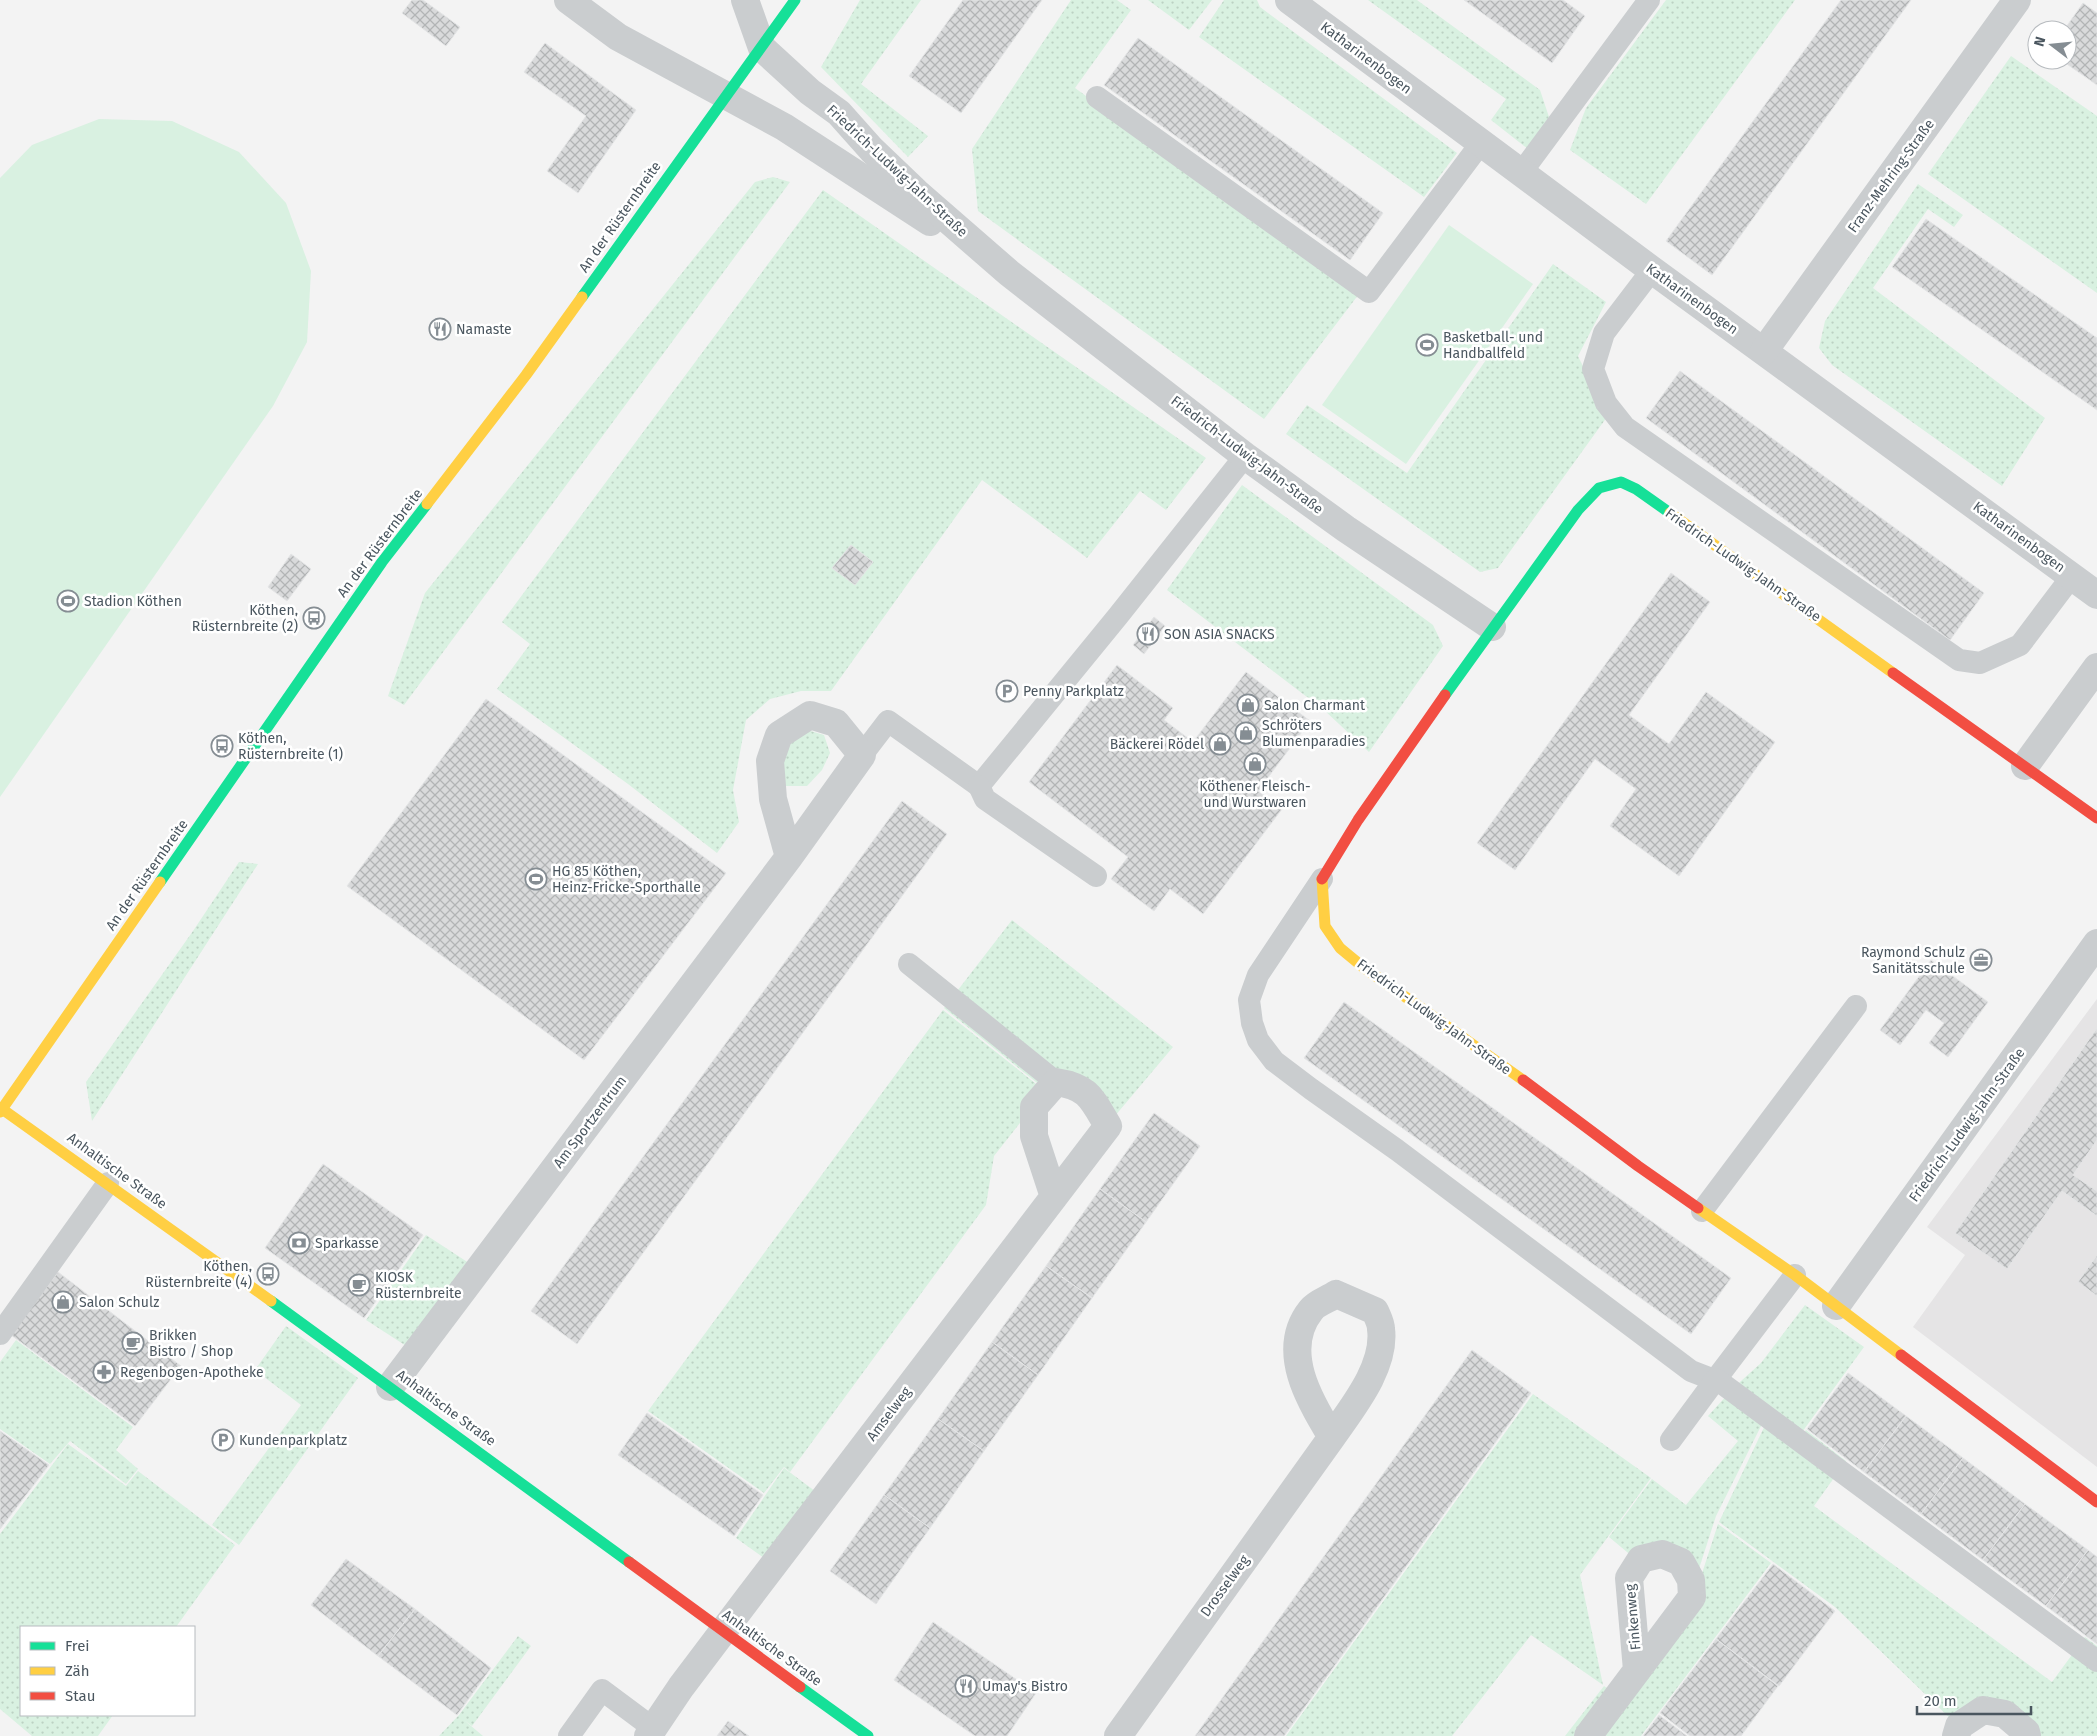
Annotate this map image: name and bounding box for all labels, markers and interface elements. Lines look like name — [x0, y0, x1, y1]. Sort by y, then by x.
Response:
street label: Katharinenbogen — [1317, 18, 1415, 98]
north arrow — [2027, 20, 2077, 70]
text: N — [2031, 35, 2049, 48]
street label: Friedrich-Ludwig-Jahn-Straße — [823, 101, 971, 241]
street label: Franz-Mehring-Straße — [1844, 116, 1938, 236]
street label: An der Rüsternbreite — [575, 158, 665, 276]
street label: Katharinenbogen — [1643, 260, 1741, 338]
restaurant icon: Namaste — [428, 317, 452, 341]
place label: Namaste — [456, 321, 512, 338]
place label: Basketball- und Handballfeld — [1443, 329, 1543, 362]
sports icon: Basketball- und Handballfeld — [1415, 333, 1439, 357]
street label: Friedrich-Ludwig-Jahn-Straße — [1168, 392, 1326, 518]
street label: An der Rüsternbreite — [334, 485, 426, 601]
street label: Katharinenbogen — [1970, 498, 2068, 576]
street label: Friedrich-Ludwig-Jahn-Straße — [1662, 505, 1824, 625]
sports icon: Stadion Köthen — [56, 589, 80, 613]
place label: Stadion Köthen — [84, 593, 182, 610]
place label: Köthen, Rüsternbreite (2) — [192, 602, 298, 635]
bus stop icon: Köthen, Rüsternbreite (2) — [302, 606, 326, 630]
restaurant icon: SON ASIA SNACKS — [1136, 622, 1160, 646]
place label: SON ASIA SNACKS — [1164, 626, 1275, 643]
parking icon: Penny Parkplatz — [995, 679, 1019, 703]
place label: Penny Parkplatz — [1023, 683, 1124, 700]
shop icon: Salon Charmant — [1236, 693, 1260, 717]
place label: Salon Charmant — [1264, 697, 1366, 714]
place label: Schröters Blumenparadies — [1262, 717, 1366, 750]
shop icon: Schröters Blumenparadies — [1234, 721, 1258, 745]
place label: Köthen, Rüsternbreite (1) — [238, 730, 343, 763]
shop icon: Bäckerei Rödel — [1208, 732, 1232, 756]
bus stop icon: Köthen, Rüsternbreite (1) — [210, 734, 234, 758]
place label: Bäckerei Rödel — [1110, 736, 1204, 753]
shop icon: Köthener Fleisch- und Wurstwaren — [1243, 752, 1267, 776]
place label: Köthener Fleisch- und Wurstwaren — [1199, 778, 1311, 811]
street label: An der Rüsternbreite — [102, 816, 192, 934]
place label: HG 85 Köthen, Heinz-Fricke-Sporthalle — [552, 863, 701, 896]
sports icon: HG 85 Köthen, Heinz-Fricke-Sporthalle — [524, 867, 548, 891]
place label: Raymond Schulz Sanitätsschule — [1861, 944, 1965, 977]
office icon: Raymond Schulz Sanitätsschule — [1969, 948, 1993, 972]
street label: Friedrich-Ludwig-Jahn-Straße — [1354, 955, 1514, 1079]
street label: Friedrich-Ludwig-Jahn-Straße — [1905, 1045, 2029, 1205]
street label: Am Sportzentrum — [550, 1073, 630, 1171]
street label: Anhaltische Straße — [64, 1129, 170, 1213]
bank icon: Sparkasse — [287, 1231, 311, 1255]
place label: Sparkasse — [315, 1235, 379, 1252]
place label: Köthen, Rüsternbreite (4) — [145, 1258, 252, 1291]
bus stop icon: Köthen, Rüsternbreite (4) — [256, 1262, 280, 1286]
place label: KIOSK Rüsternbreite — [375, 1269, 462, 1302]
cafe icon: KIOSK Rüsternbreite — [347, 1273, 371, 1297]
shop icon: Salon Schulz — [51, 1290, 75, 1314]
place label: Salon Schulz — [79, 1294, 159, 1311]
place label: Brikken Bistro / Shop — [149, 1327, 233, 1360]
cafe icon: Brikken Bistro / Shop — [121, 1331, 145, 1355]
pharmacy icon: Regenbogen-Apotheke — [92, 1360, 116, 1384]
place label: Regenbogen-Apotheke — [120, 1364, 264, 1381]
street label: Anhaltische Straße — [393, 1366, 499, 1450]
street label: Amselweg — [863, 1383, 915, 1444]
parking icon: Kundenparkplatz — [211, 1428, 235, 1452]
place label: Kundenparkplatz — [239, 1432, 347, 1449]
street label: Drosselweg — [1197, 1551, 1253, 1620]
street label: Finkenweg — [1622, 1582, 1644, 1651]
street label: Anhaltische Straße — [719, 1606, 825, 1690]
legend — [20, 1626, 195, 1716]
text: Frei — [65, 1637, 90, 1655]
text: Zäh — [65, 1662, 90, 1680]
restaurant icon: Umay's Bistro — [954, 1674, 978, 1698]
place label: Umay's Bistro — [982, 1678, 1068, 1695]
scale bar — [1917, 1684, 2031, 1716]
text: Stau — [65, 1687, 95, 1705]
text: 20 m — [1924, 1692, 1957, 1710]

